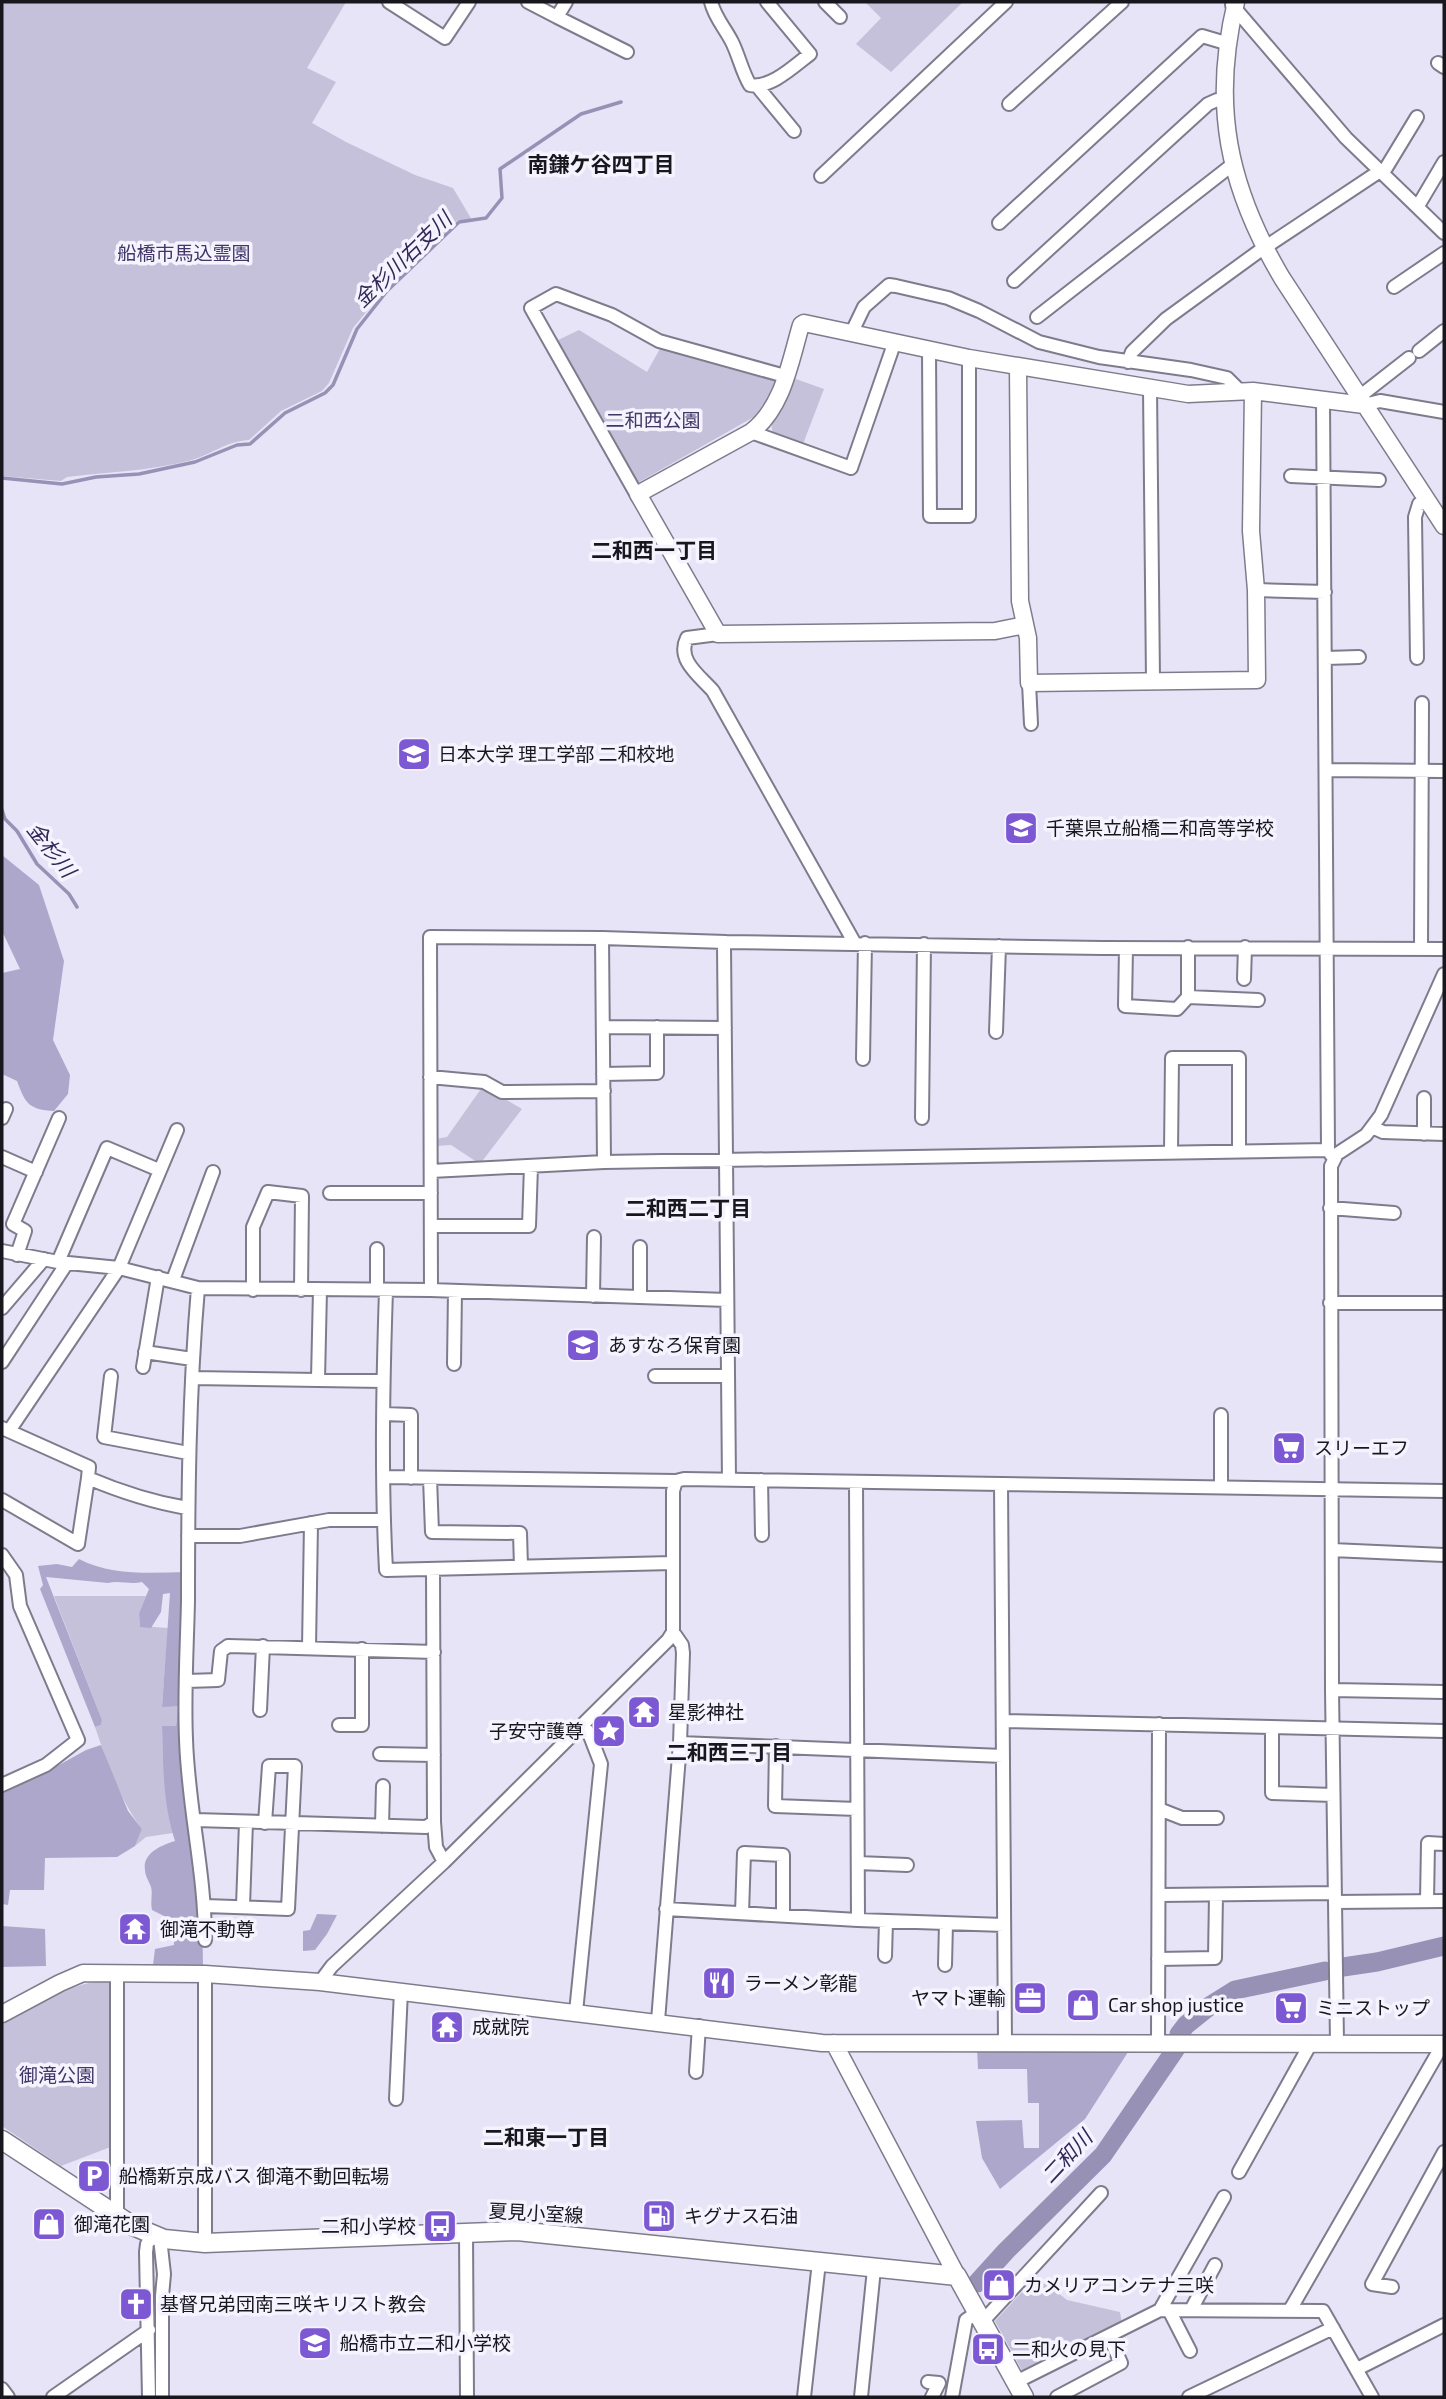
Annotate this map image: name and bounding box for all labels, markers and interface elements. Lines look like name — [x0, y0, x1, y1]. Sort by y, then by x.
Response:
district label: 南鎌ケ谷四丁目 — [528, 151, 675, 176]
water label: 金杉川右支川 — [348, 205, 457, 312]
park label: 船橋市馬込霊園 — [117, 241, 251, 264]
park label: 二和西公園 — [605, 408, 701, 431]
district label: 二和西一丁目 — [591, 537, 717, 562]
school or university icon: 日本大学 理工学部 二和校地 — [395, 735, 433, 773]
place label: 日本大学 理工学部 二和校地 — [438, 742, 674, 765]
school or university icon: 千葉県立船橋二和高等学校 — [1002, 809, 1040, 847]
place label: 千葉県立船橋二和高等学校 — [1046, 816, 1274, 839]
water label: 金杉川 — [23, 817, 83, 883]
district label: 二和西二丁目 — [625, 1195, 751, 1220]
school or university icon: あすなろ保育園 — [564, 1326, 602, 1364]
place label: あすなろ保育園 — [608, 1333, 741, 1356]
supermarket icon: スリーエフ — [1270, 1429, 1308, 1467]
place label: スリーエフ — [1314, 1436, 1409, 1459]
temple icon: 星影神社 — [625, 1693, 663, 1731]
place label: 星影神社 — [668, 1700, 744, 1723]
place icon: 子安守護尊 — [590, 1712, 628, 1750]
place label: 子安守護尊 — [489, 1719, 584, 1742]
district label: 二和西三丁目 — [666, 1739, 792, 1764]
temple icon: 御滝不動尊 — [116, 1910, 154, 1948]
place label: 御滝不動尊 — [160, 1917, 255, 1940]
restaurant icon: ラーメン彰龍 — [700, 1964, 738, 2002]
place label: ラーメン彰龍 — [744, 1971, 857, 1994]
office icon: ヤマト運輸 — [1011, 1979, 1049, 2017]
place label: ヤマト運輸 — [911, 1986, 1006, 2009]
shop icon: Car shop justice — [1064, 1986, 1102, 2024]
supermarket icon: ミニストップ — [1272, 1989, 1310, 2027]
place label: Car shop justice — [1108, 1993, 1244, 2016]
place label: ミニストップ — [1316, 1996, 1430, 2019]
temple icon: 成就院 — [428, 2008, 466, 2046]
place label: 成就院 — [472, 2015, 529, 2038]
park label: 御滝公園 — [19, 2063, 95, 2086]
water label: 二和川 — [1035, 2123, 1098, 2188]
district label: 二和東一丁目 — [483, 2124, 609, 2149]
parking icon: 船橋新京成バス 御滝不動回転場 — [75, 2157, 113, 2195]
place label: 船橋新京成バス 御滝不動回転場 — [119, 2164, 389, 2187]
fuel station icon: キグナス石油 — [640, 2197, 678, 2235]
street label: 夏見小室線 — [488, 2199, 584, 2226]
place label: キグナス石油 — [684, 2204, 798, 2227]
shop icon: 御滝花園 — [30, 2205, 68, 2243]
bus stop icon: 二和小学校 — [421, 2207, 459, 2245]
place label: 御滝花園 — [74, 2212, 150, 2235]
place label: 二和小学校 — [321, 2214, 416, 2237]
shop icon: カメリアコンテナ三咲 — [980, 2266, 1018, 2304]
place label: カメリアコンテナ三咲 — [1024, 2273, 1214, 2296]
church icon: 基督兄弟団南三咲キリスト教会 — [117, 2285, 155, 2323]
place label: 基督兄弟団南三咲キリスト教会 — [160, 2292, 426, 2315]
school or university icon: 船橋市立二和小学校 — [296, 2324, 334, 2362]
bus stop icon: 二和火の見下 — [969, 2330, 1007, 2368]
place label: 船橋市立二和小学校 — [340, 2331, 511, 2354]
place label: 二和火の見下 — [1012, 2337, 1126, 2360]

